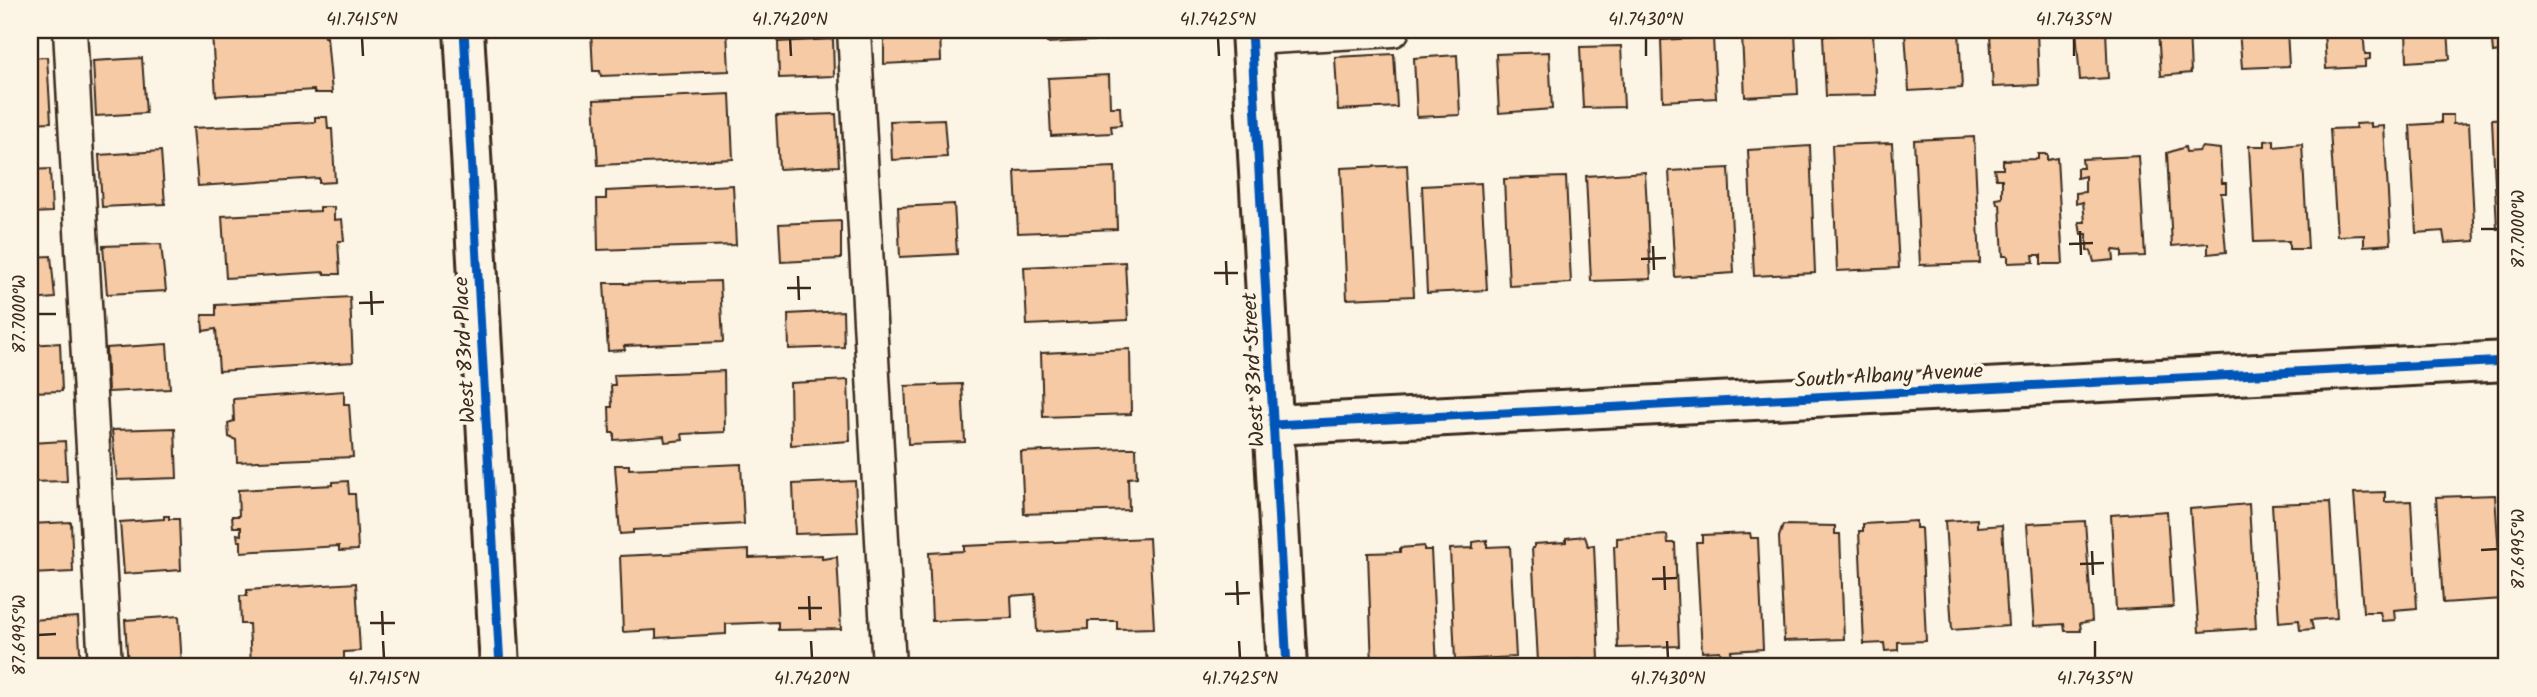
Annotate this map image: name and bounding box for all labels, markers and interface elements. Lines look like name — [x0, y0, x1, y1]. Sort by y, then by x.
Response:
text: 41.7415°N — [326, 6, 398, 35]
text: 41.7420°N — [752, 6, 828, 35]
text: 41.7425°N — [1180, 6, 1256, 35]
text: 41.7430°N — [1608, 6, 1684, 35]
text: 41.7435°N — [2036, 6, 2112, 35]
text: 87.7000°W — [2505, 190, 2534, 268]
text: 87.7000°W — [6, 275, 35, 353]
street label: West 83rd Place — [445, 275, 486, 424]
street label: West 83rd Street — [1234, 291, 1275, 448]
street label: South Albany Avenue — [1794, 355, 1985, 398]
text: 87.6995°W — [2505, 509, 2534, 589]
text: 87.6995°W — [6, 595, 35, 675]
text: 41.7415°N — [348, 665, 420, 694]
text: 41.7420°N — [774, 665, 850, 694]
text: 41.7425°N — [1202, 665, 1278, 694]
text: 41.7430°N — [1630, 665, 1706, 694]
text: 41.7435°N — [2057, 665, 2133, 694]

